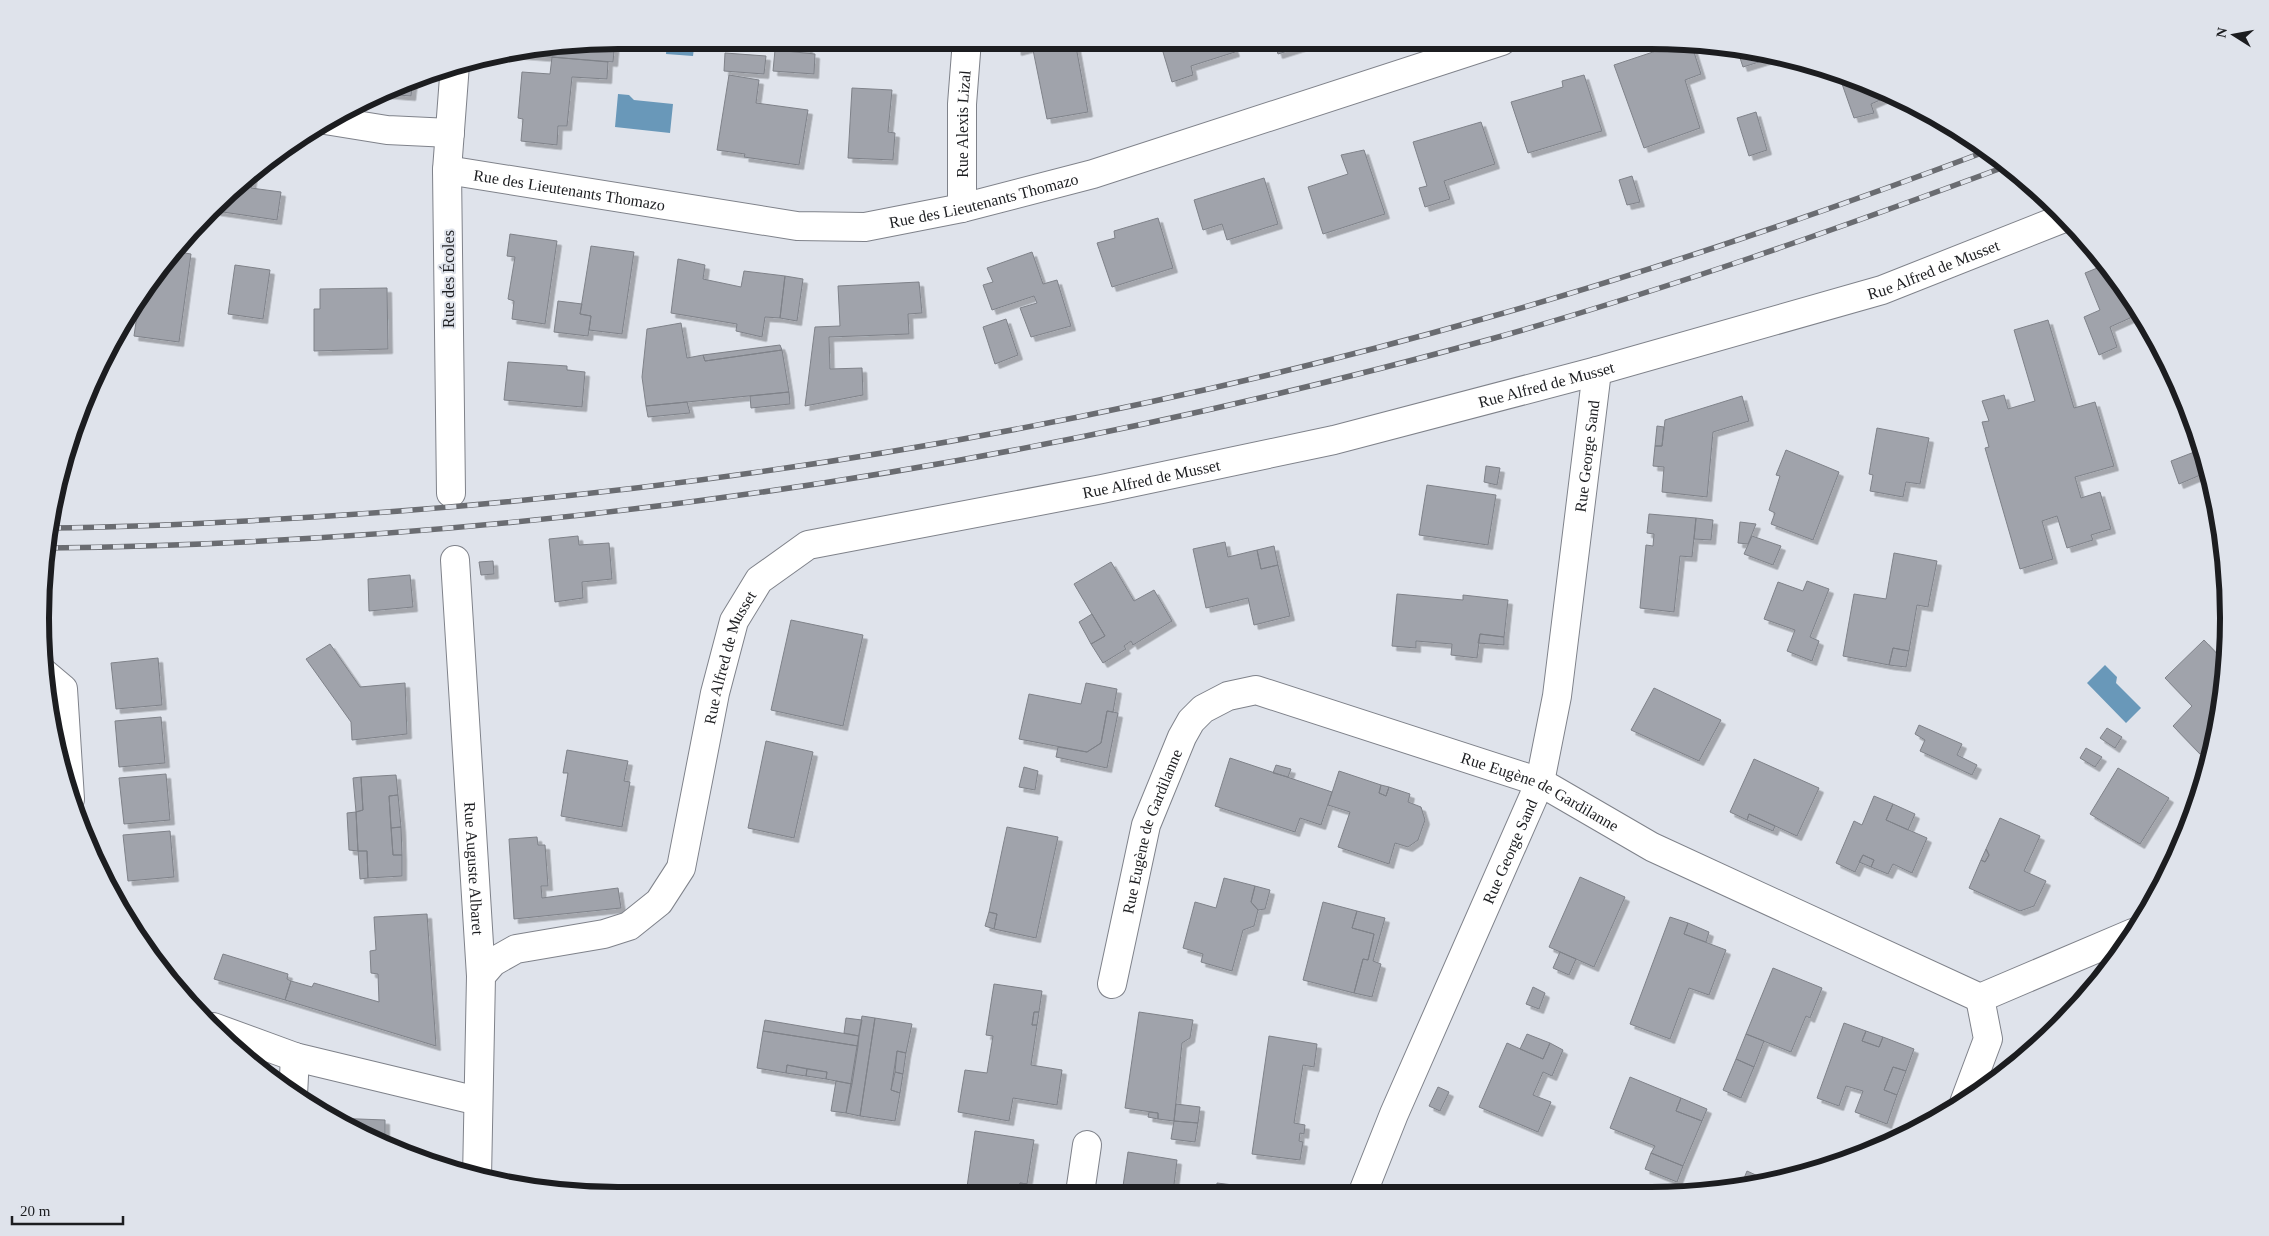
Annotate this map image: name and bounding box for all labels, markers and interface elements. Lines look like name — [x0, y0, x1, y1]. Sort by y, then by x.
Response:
north arrow — [2209, 10, 2259, 60]
text: N — [2213, 26, 2230, 39]
street label: Rue Alexis Lizal — [954, 69, 974, 178]
street label: Rue des Lieutenants Thomazo — [472, 166, 666, 214]
street label: Rue des Lieutenants Thomazo — [888, 170, 1080, 231]
street label: Rue des Écoles — [439, 230, 457, 328]
street label: Rue Alfred de Musset — [1865, 236, 2002, 303]
street label: Rue Alfred de Musset — [1476, 358, 1617, 411]
street label: Rue George Sand — [1572, 399, 1602, 513]
street label: Rue Alfred de Musset — [1081, 456, 1222, 502]
street label: Rue Alfred de Musset — [701, 587, 760, 726]
street label: Rue Eugène de Gardilanne — [1119, 747, 1185, 915]
street label: Rue Eugène de Gardilanne — [1459, 749, 1622, 835]
street label: Rue George Sand — [1480, 796, 1540, 906]
street label: Rue Auguste Albaret — [461, 801, 486, 936]
scale bar — [12, 1194, 124, 1226]
text: 20 m — [20, 1203, 51, 1219]

